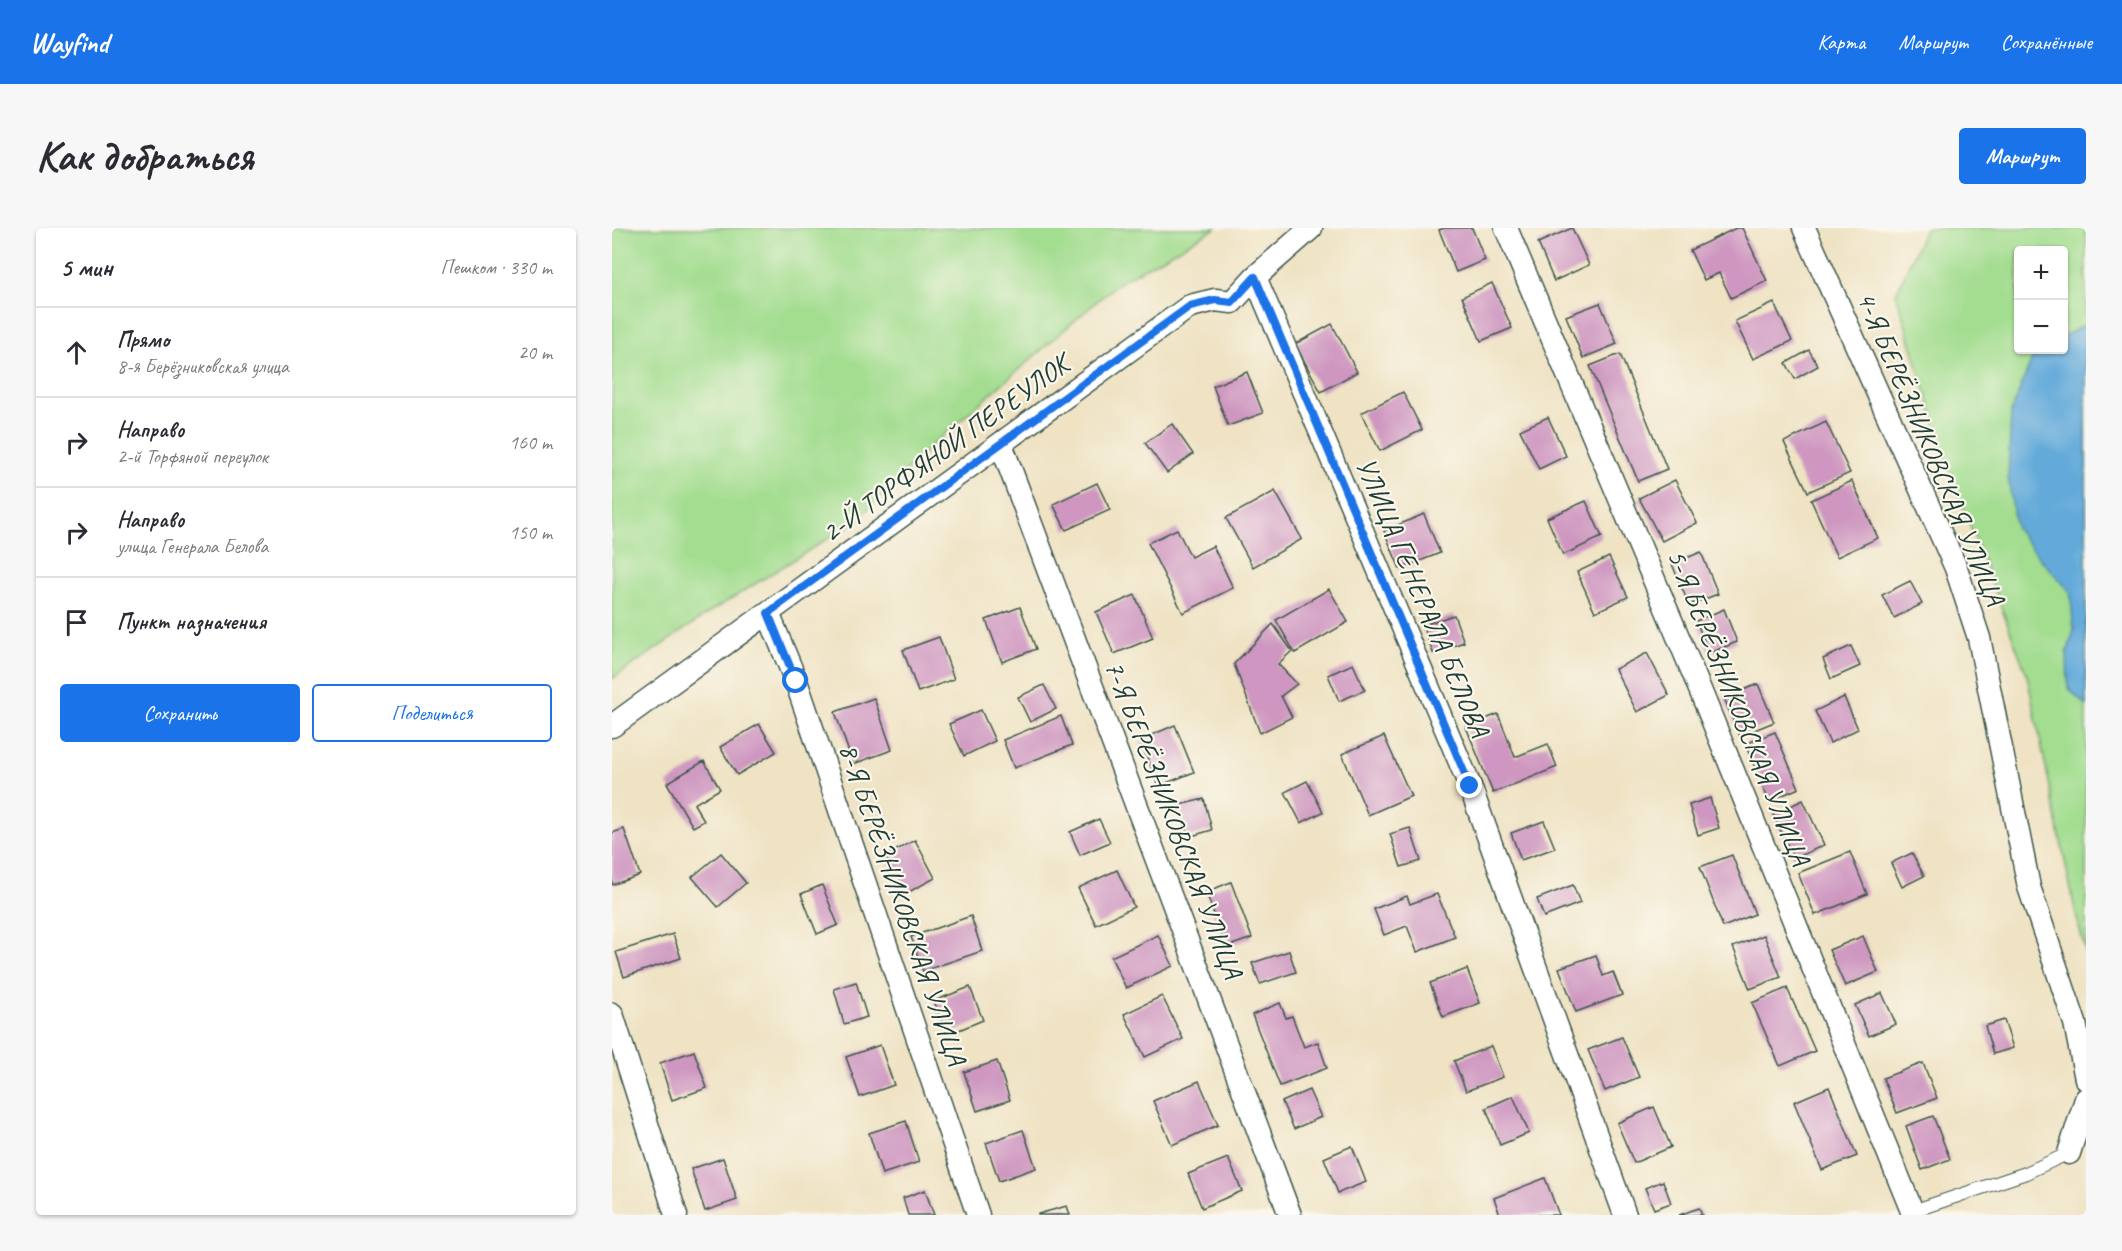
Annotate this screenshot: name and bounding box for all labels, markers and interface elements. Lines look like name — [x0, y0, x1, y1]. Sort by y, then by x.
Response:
text: Wayfind — [30, 25, 109, 60]
text: Карта — [1817, 29, 1866, 55]
text: Маршрут — [1899, 29, 1968, 55]
text: Сохранённые — [2001, 29, 2092, 55]
button: Маршрут — [1959, 128, 2086, 184]
text: Как добраться — [36, 130, 253, 183]
map controls — [2014, 246, 2068, 354]
button: + — [2014, 246, 2068, 300]
text: 5 мин — [60, 251, 112, 284]
text: Пешком · 330 m — [440, 255, 552, 280]
street label: 4-Я БЕРЁЗНИКОВСКАЯ УЛИЦА — [1849, 286, 2014, 612]
button: − — [2014, 300, 2068, 354]
text: Прямо — [117, 326, 169, 354]
icon: ahead — [60, 336, 93, 369]
text: 20 m — [518, 340, 552, 365]
street label: 2-Й ТОРФЯНОЙ ПЕРЕУЛОК — [814, 343, 1080, 550]
text: 8-я Берёзниковская улица — [117, 354, 289, 379]
text: Направо — [117, 416, 184, 444]
icon: right — [60, 426, 93, 459]
text: 160 m — [509, 430, 552, 455]
text: 2-й Торфяной переулок — [117, 444, 268, 469]
street label: УЛИЦА ГЕНЕРАЛА БЕЛОВА — [1348, 452, 1498, 744]
text: Направо — [117, 506, 184, 534]
icon: right — [60, 516, 93, 549]
text: 150 m — [509, 520, 552, 545]
text: улица Генерала Белова — [117, 534, 268, 559]
street label: 5-Я БЕРЁЗНИКОВСКАЯ УЛИЦА — [1659, 544, 1819, 872]
icon: arrive — [60, 606, 93, 639]
text: Пункт назначения — [117, 608, 266, 636]
street label: 7-Я БЕРЁЗНИКОВСКАЯ УЛИЦА — [1097, 655, 1252, 985]
route start — [782, 667, 808, 693]
button: Сохранить — [60, 684, 300, 742]
button: Поделиться — [312, 684, 552, 742]
street label: 8-Я БЕРЁЗНИКОВСКАЯ УЛИЦА — [831, 739, 975, 1071]
route end — [1456, 772, 1482, 798]

